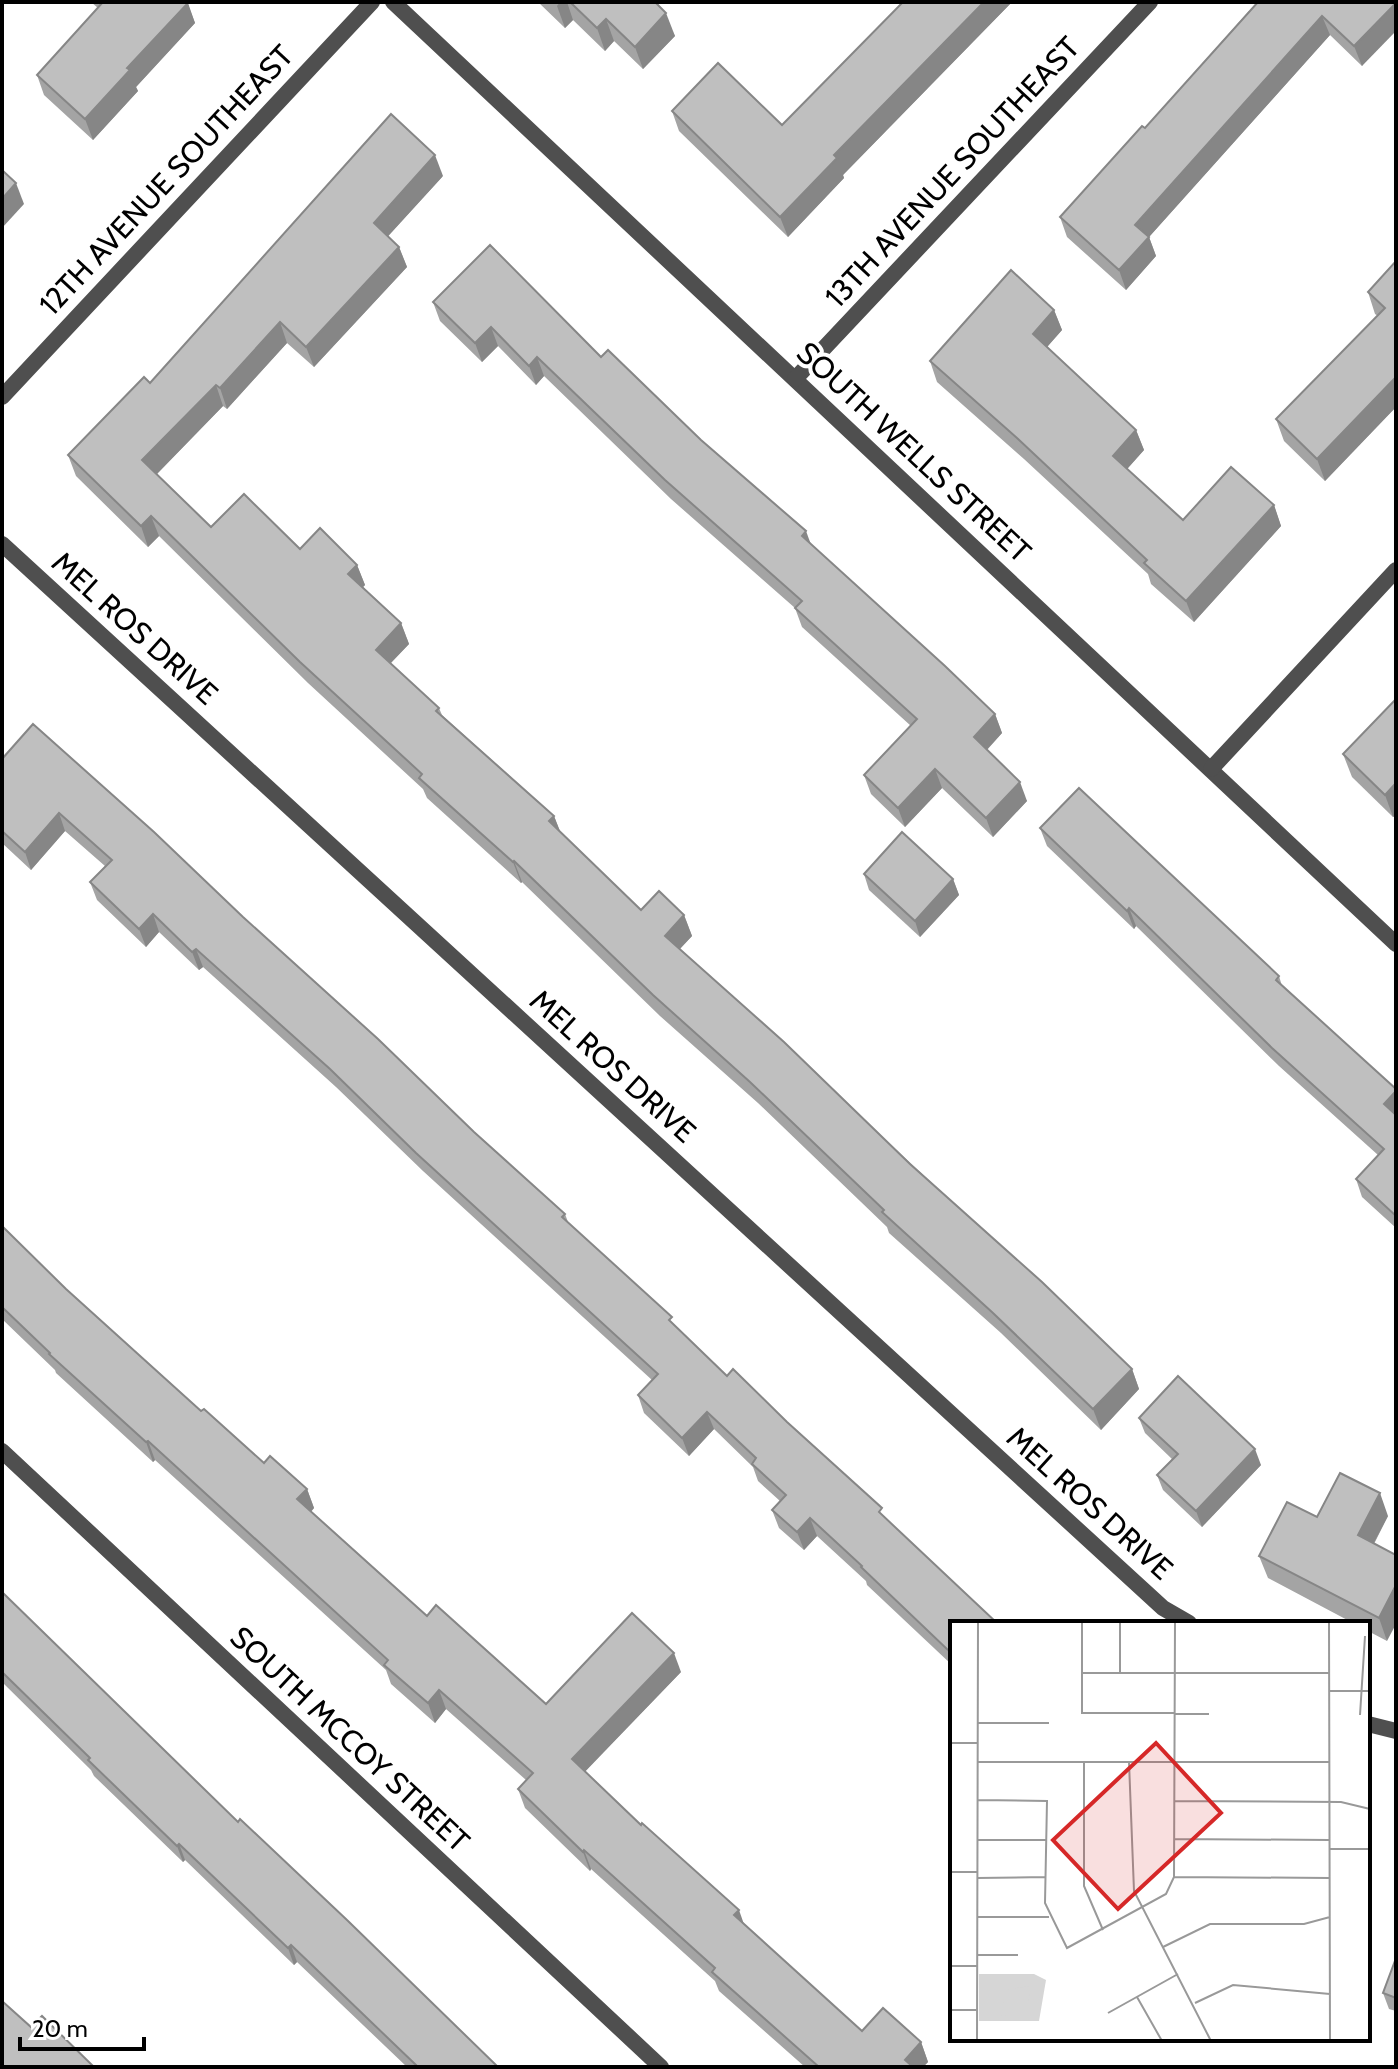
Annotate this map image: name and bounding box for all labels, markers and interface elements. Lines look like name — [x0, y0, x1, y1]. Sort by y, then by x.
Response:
street label: 13TH AVENUE SOUTHEAST — [817, 29, 1087, 315]
street label: 12TH AVENUE SOUTHEAST — [31, 37, 301, 323]
street label: SOUTH WELLS STREET — [789, 334, 1039, 570]
street label: MEL ROS DRIVE — [44, 544, 226, 712]
street label: MEL ROS DRIVE — [522, 982, 704, 1150]
street label: MEL ROS DRIVE — [999, 1419, 1181, 1587]
street label: SOUTH MCCOY STREET — [223, 1619, 477, 1859]
inset map — [950, 1621, 1370, 2041]
scale bar — [20, 2001, 144, 2051]
text: 20 m — [32, 2014, 88, 2043]

